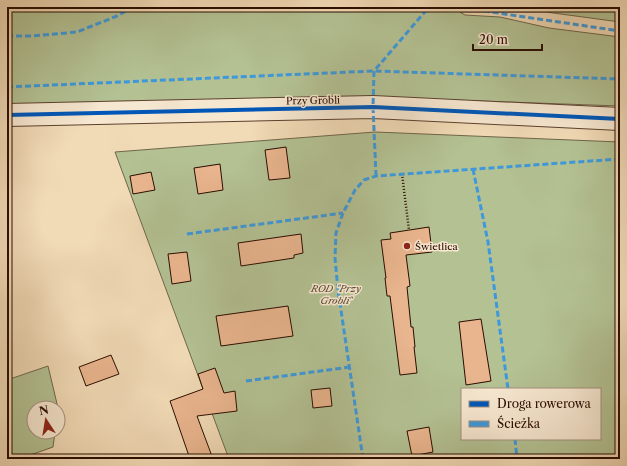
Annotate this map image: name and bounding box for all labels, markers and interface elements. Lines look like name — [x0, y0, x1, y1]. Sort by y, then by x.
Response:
scale bar — [473, 26, 542, 52]
text: 20 m — [479, 32, 508, 47]
street label: Przy Grobli — [286, 94, 340, 107]
place label: Świetlica — [415, 240, 459, 253]
marker: Świetlica — [402, 241, 412, 251]
park label: ROD "Przy Grobli" — [310, 282, 361, 307]
legend — [461, 388, 601, 440]
text: Droga rowerowa — [497, 396, 591, 411]
north arrow — [26, 400, 66, 440]
text: N — [38, 402, 50, 418]
text: Ścieżka — [497, 415, 541, 431]

